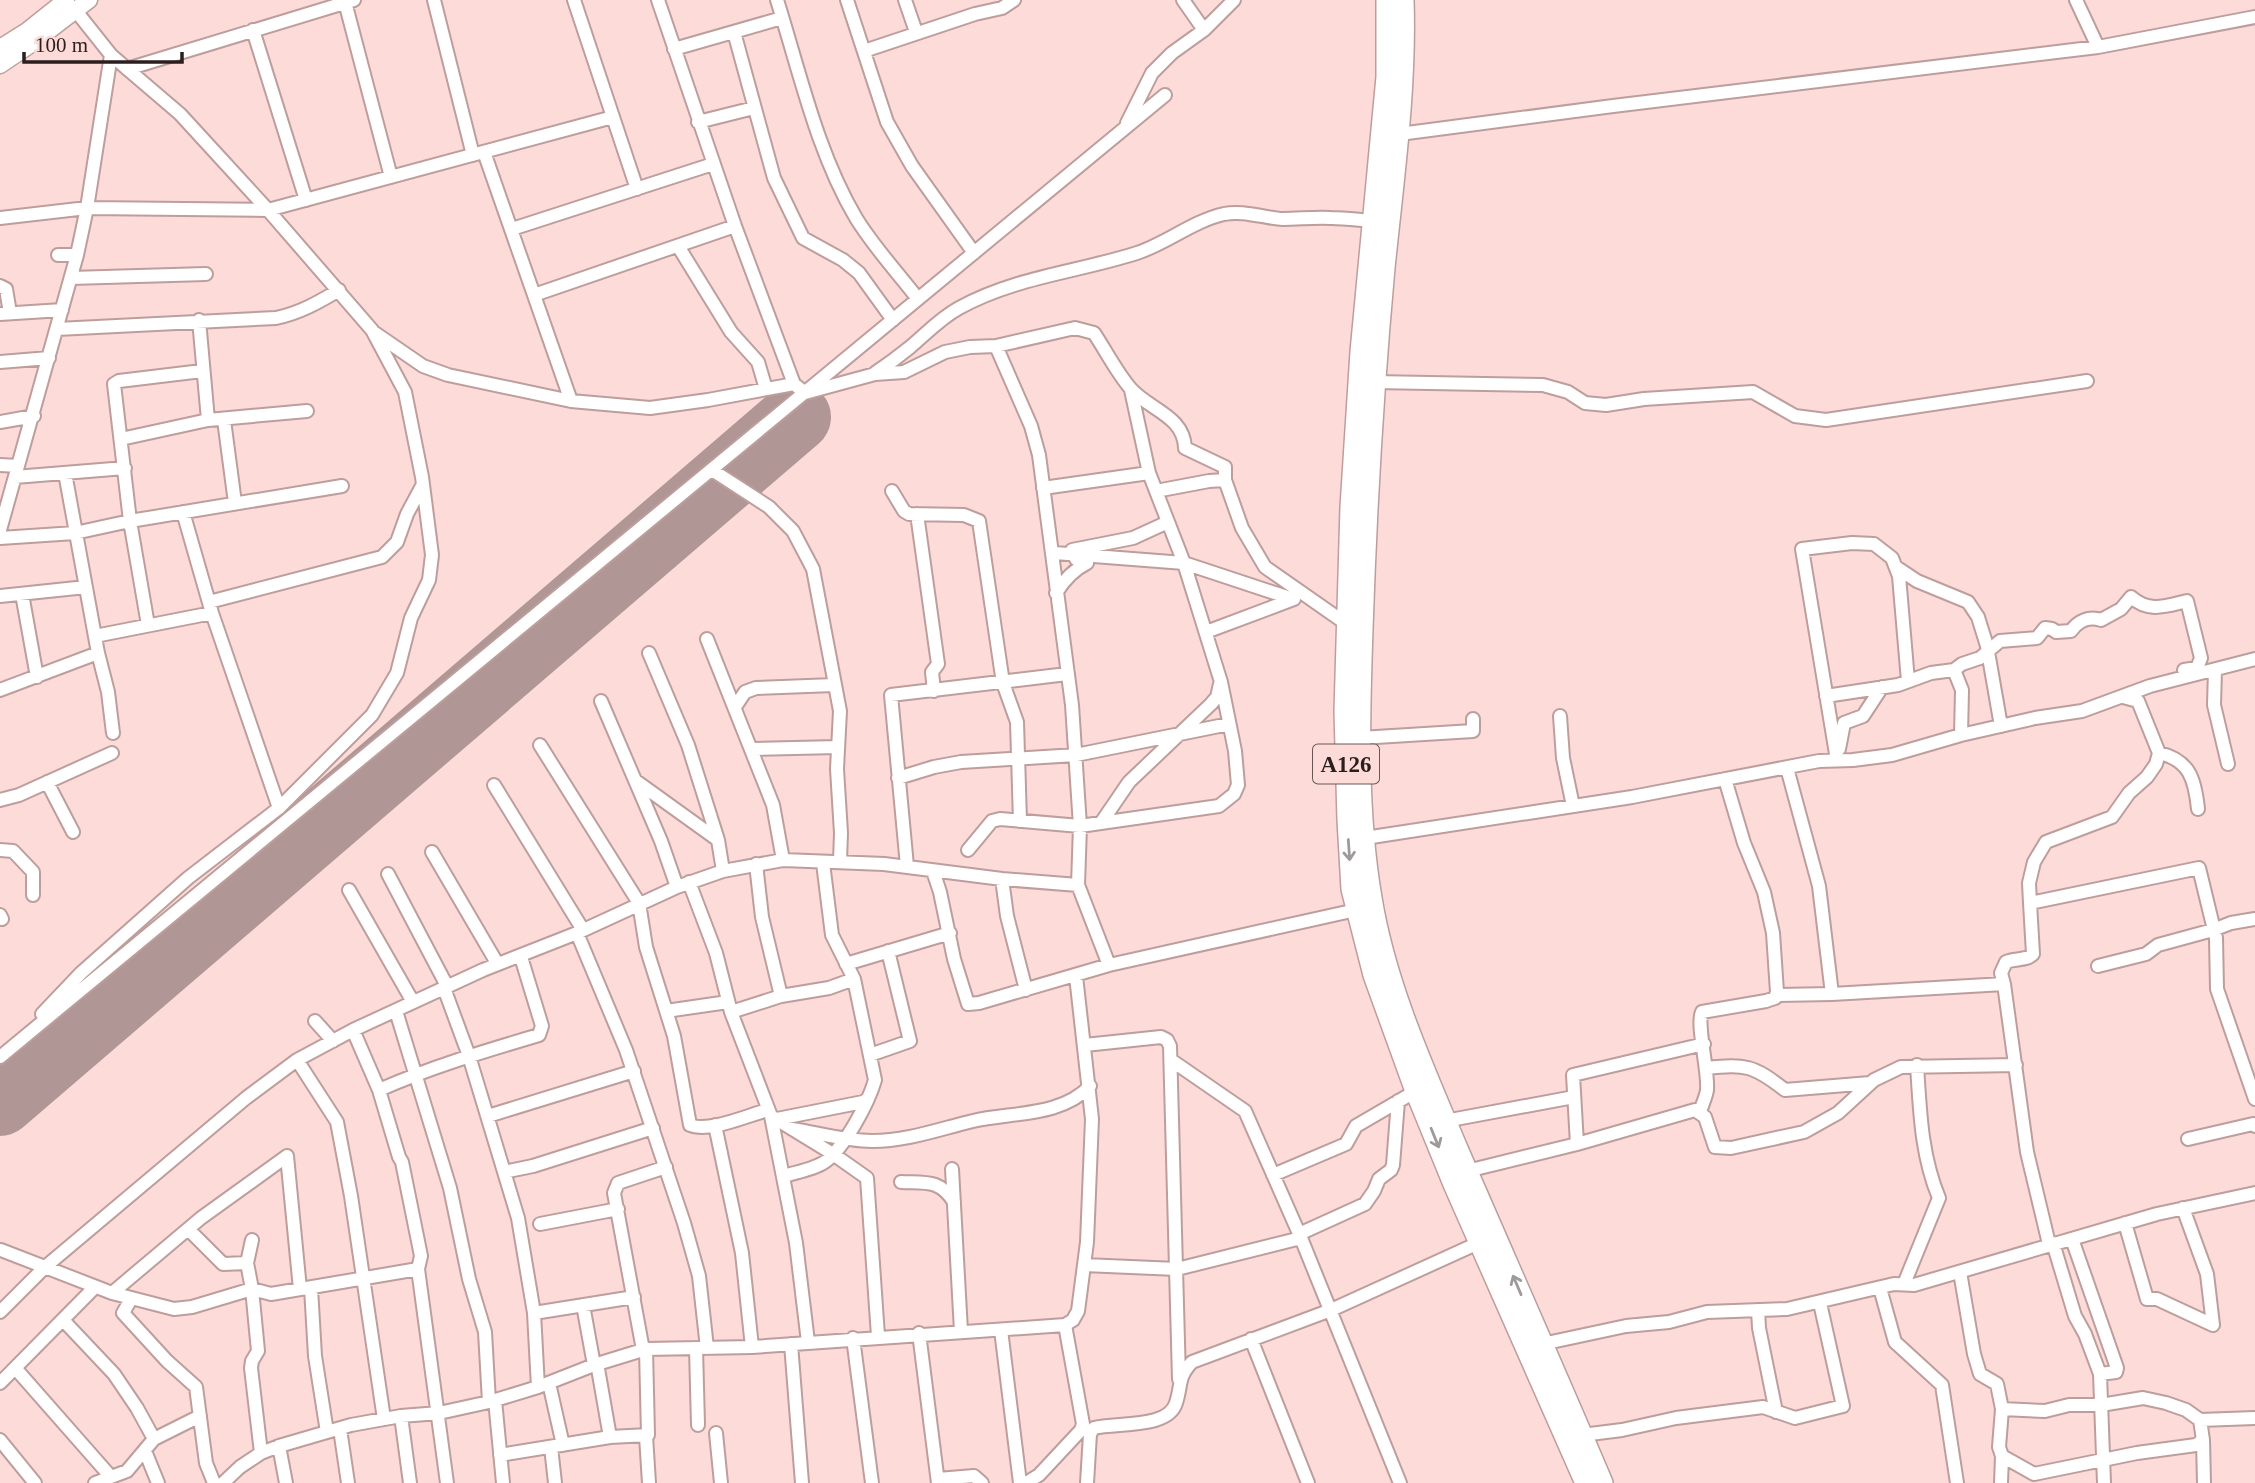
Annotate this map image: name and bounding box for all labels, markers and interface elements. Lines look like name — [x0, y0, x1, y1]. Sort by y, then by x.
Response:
scale bar — [24, 21, 182, 65]
text: 100 m — [35, 33, 88, 57]
road number: A126 — [1313, 744, 1379, 784]
one-way arrow — [1343, 839, 1356, 861]
one-way arrow — [1429, 1126, 1442, 1148]
one-way arrow — [1510, 1275, 1523, 1297]

